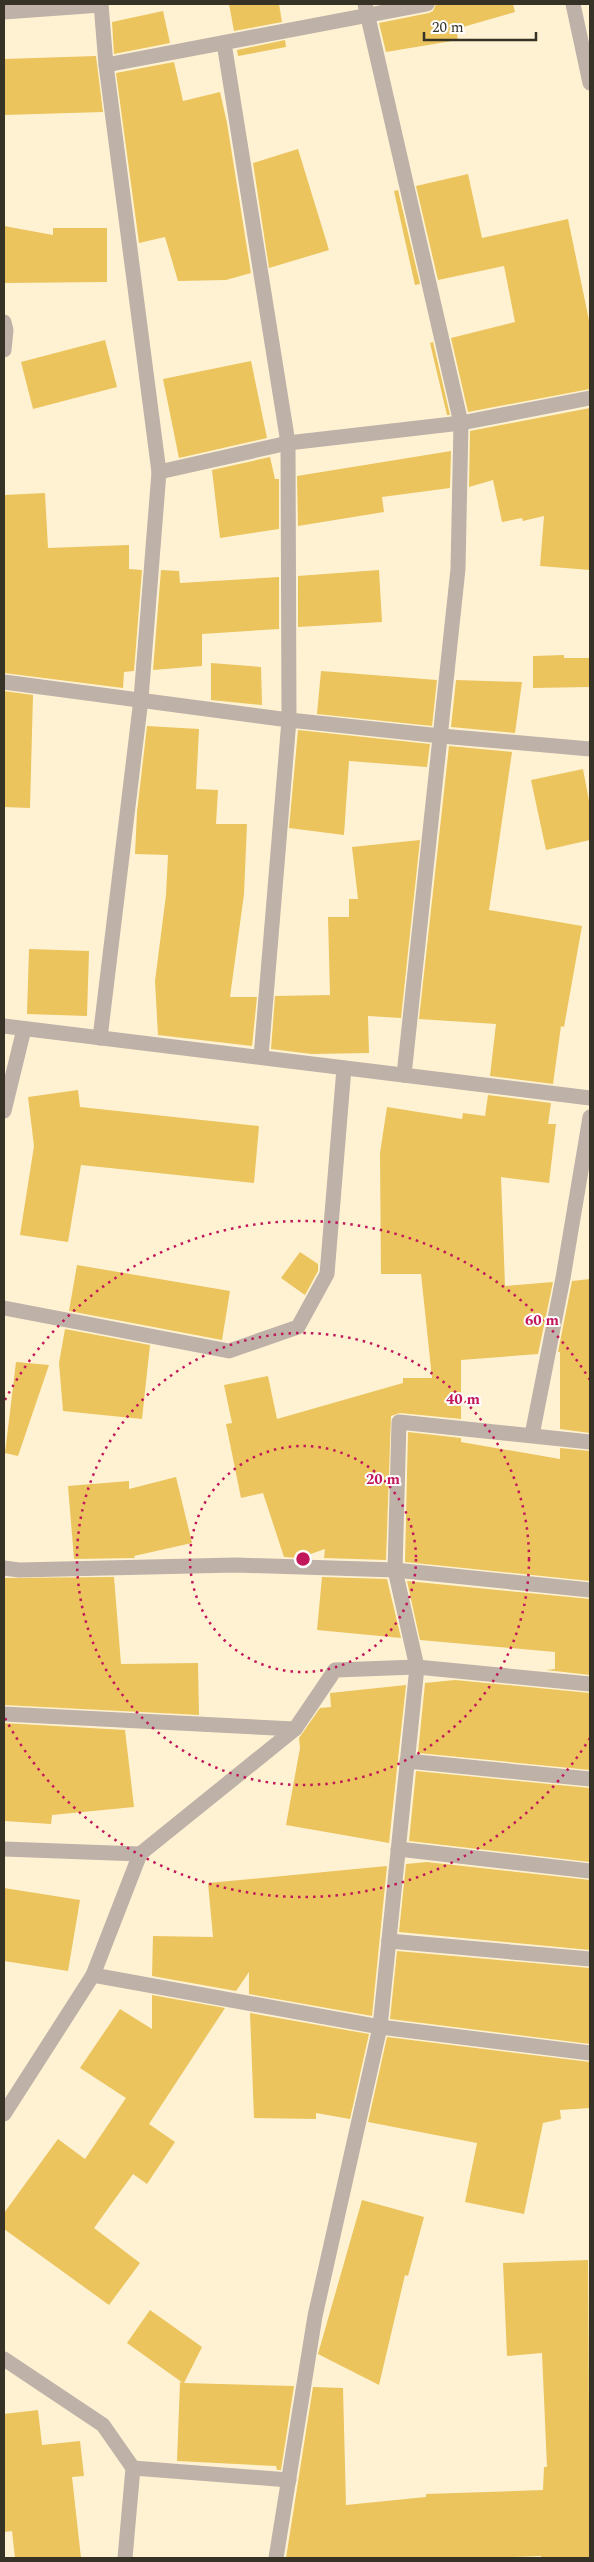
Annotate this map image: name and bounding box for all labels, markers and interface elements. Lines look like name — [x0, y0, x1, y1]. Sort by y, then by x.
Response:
scale bar — [424, 10, 536, 42]
text: 20 m — [432, 16, 464, 39]
text: 60 m — [525, 1309, 560, 1332]
text: 40 m — [446, 1388, 481, 1411]
text: 20 m — [366, 1468, 401, 1491]
centre of rings — [294, 1550, 312, 1568]

